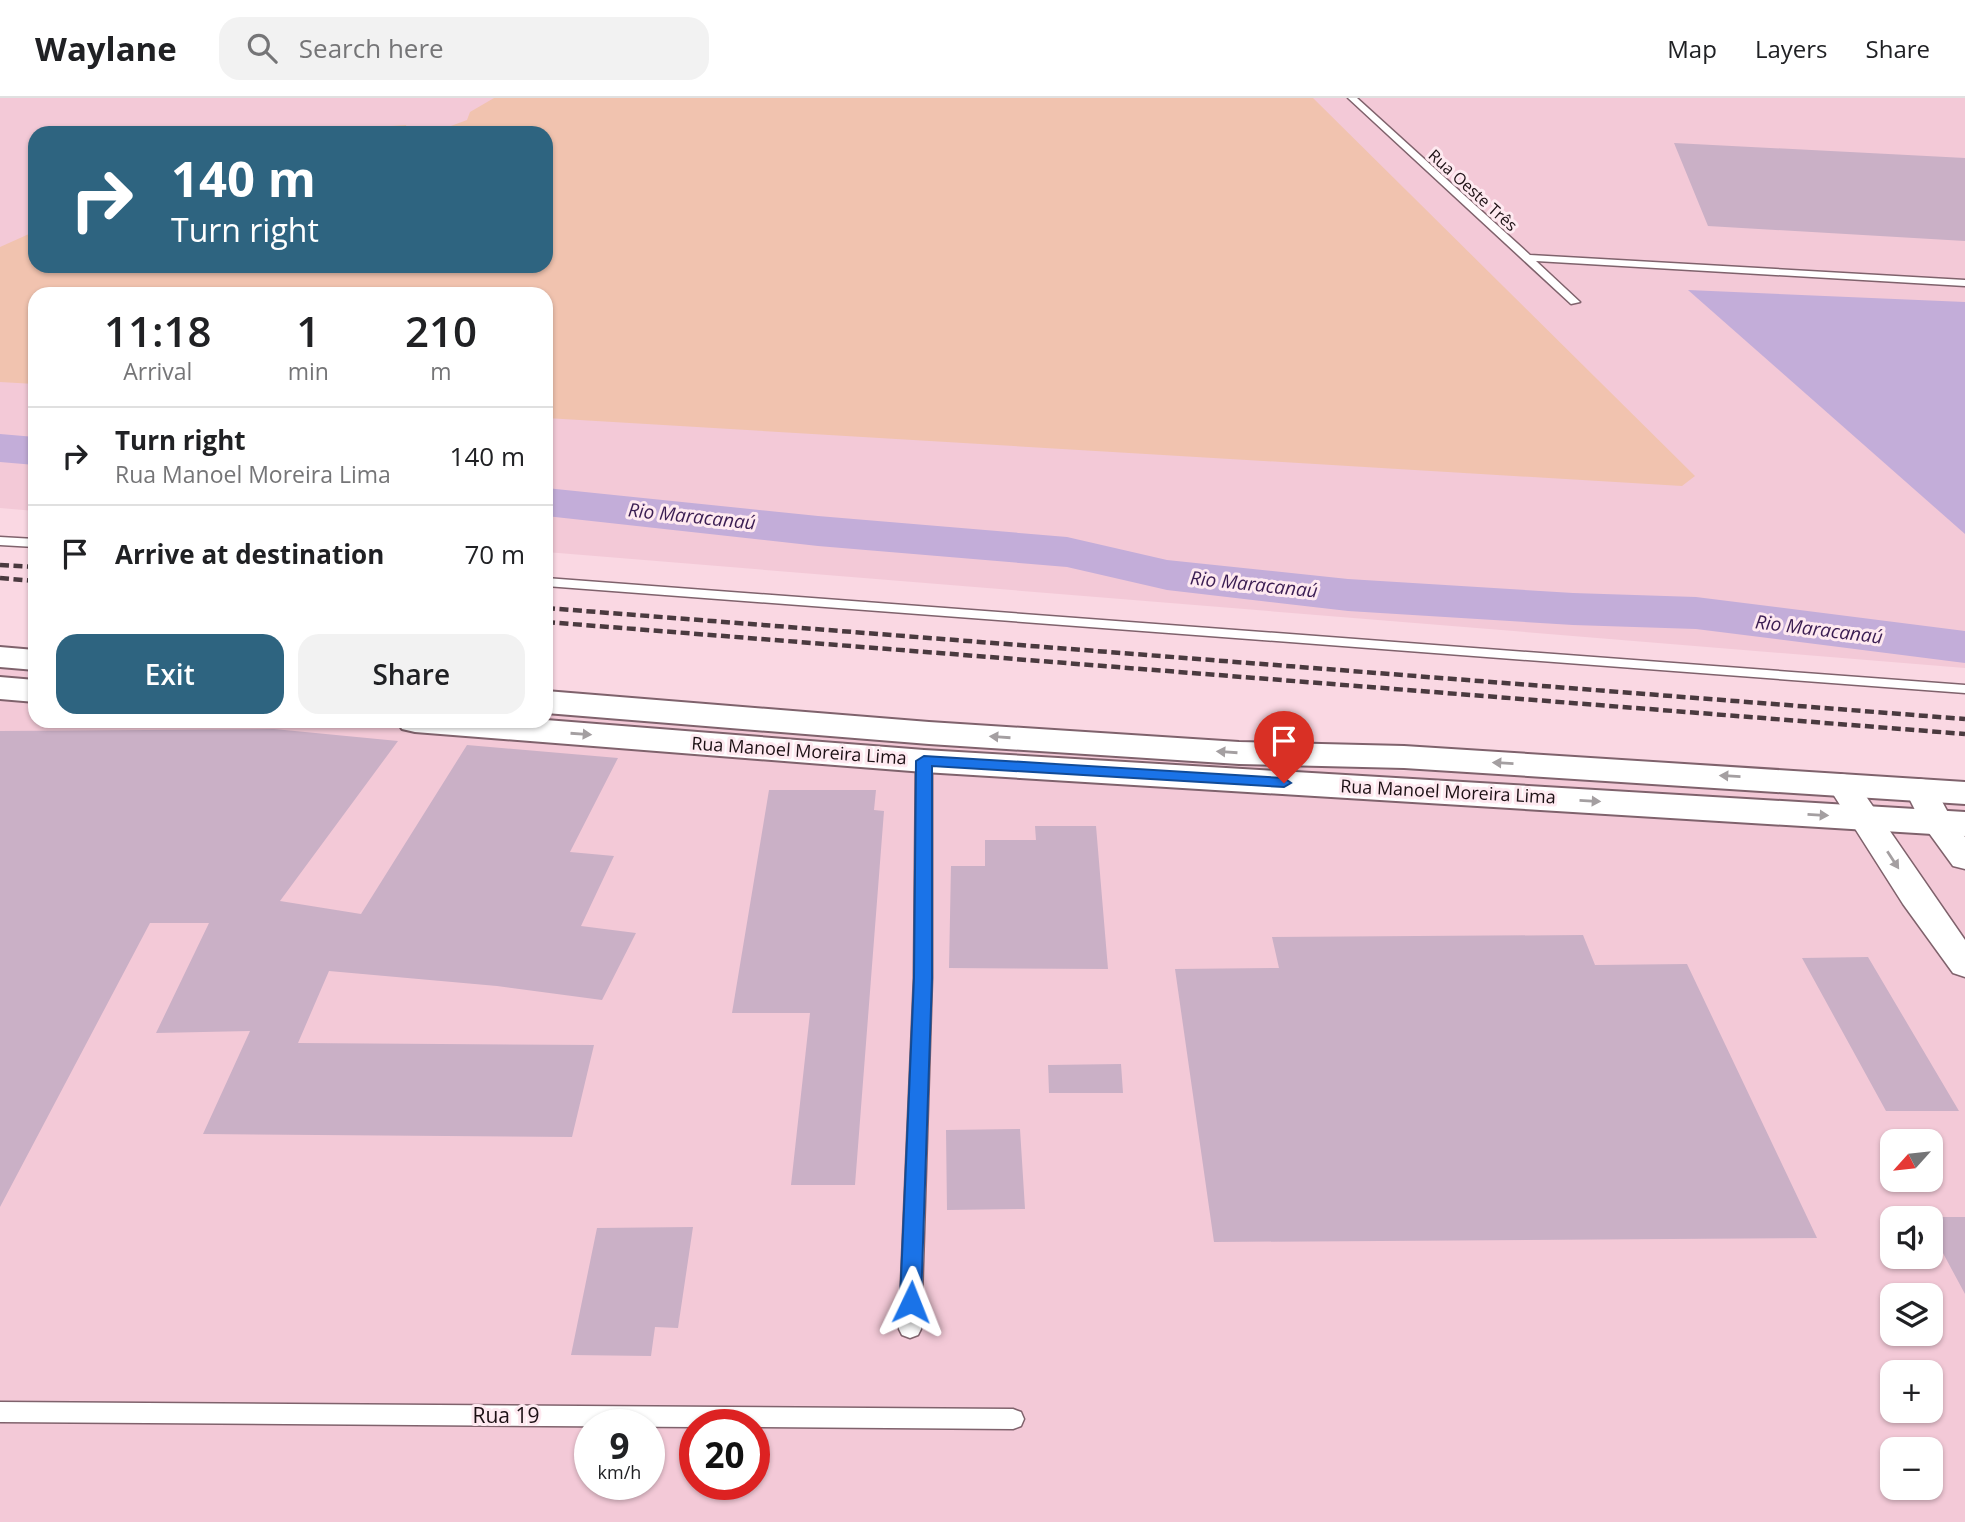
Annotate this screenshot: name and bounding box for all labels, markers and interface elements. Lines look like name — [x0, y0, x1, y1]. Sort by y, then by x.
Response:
search box — [219, 17, 709, 80]
text: Waylane — [35, 26, 177, 71]
icon: search — [243, 29, 281, 67]
text: Search here — [299, 30, 444, 66]
text: Map — [1667, 32, 1717, 65]
text: Layers — [1755, 32, 1828, 65]
text: Share — [1866, 32, 1930, 65]
street label: Rua Oeste Três — [1424, 144, 1522, 236]
text: 140 m — [171, 145, 316, 211]
icon: right — [56, 154, 147, 245]
text: Turn right — [171, 208, 319, 251]
text: 11:18 — [104, 302, 212, 359]
text: 1 — [296, 302, 320, 359]
text: 210 — [405, 302, 477, 359]
text: Arrival — [123, 355, 192, 387]
text: min — [288, 355, 329, 387]
text: m — [430, 355, 452, 387]
text: Turn right — [115, 422, 246, 458]
icon: right — [56, 437, 94, 475]
text: 140 m — [450, 438, 525, 474]
text: Rua Manoel Moreira Lima — [115, 458, 391, 490]
water label: Rio Maracanaú — [627, 496, 757, 536]
icon: arrive — [56, 535, 94, 573]
text: Arrive at destination — [115, 536, 384, 572]
text: 70 m — [464, 536, 525, 572]
water label: Rio Maracanaú — [1189, 564, 1319, 604]
water label: Rio Maracanaú — [1754, 608, 1884, 650]
button: Exit — [56, 634, 284, 714]
button: Share — [298, 634, 525, 714]
pin — [1254, 711, 1314, 783]
icon: arrive — [1265, 722, 1303, 760]
one-way arrow — [570, 729, 592, 740]
street label: Rua Manoel Moreira Lima — [691, 731, 908, 770]
one-way arrow — [988, 731, 1010, 742]
one-way arrow — [1215, 746, 1237, 757]
one-way arrow — [1492, 757, 1514, 768]
one-way arrow — [1719, 770, 1741, 781]
street label: Rua Manoel Moreira Lima — [1340, 773, 1556, 809]
one-way arrow — [1580, 796, 1602, 807]
one-way arrow — [1807, 809, 1829, 820]
one-way arrow — [1886, 850, 1899, 869]
north arrow — [1880, 1129, 1942, 1192]
map controls — [1880, 1129, 1943, 1500]
button: sound — [1880, 1206, 1943, 1269]
position arrow — [874, 1265, 948, 1339]
button: layers — [1880, 1283, 1943, 1346]
button: + — [1880, 1360, 1943, 1423]
street label: Rua 19 — [473, 1401, 539, 1429]
speed limit sign: 20 — [679, 1409, 770, 1500]
text: 9 — [609, 1422, 630, 1469]
button: − — [1880, 1437, 1943, 1500]
text: km/h — [598, 1460, 641, 1484]

